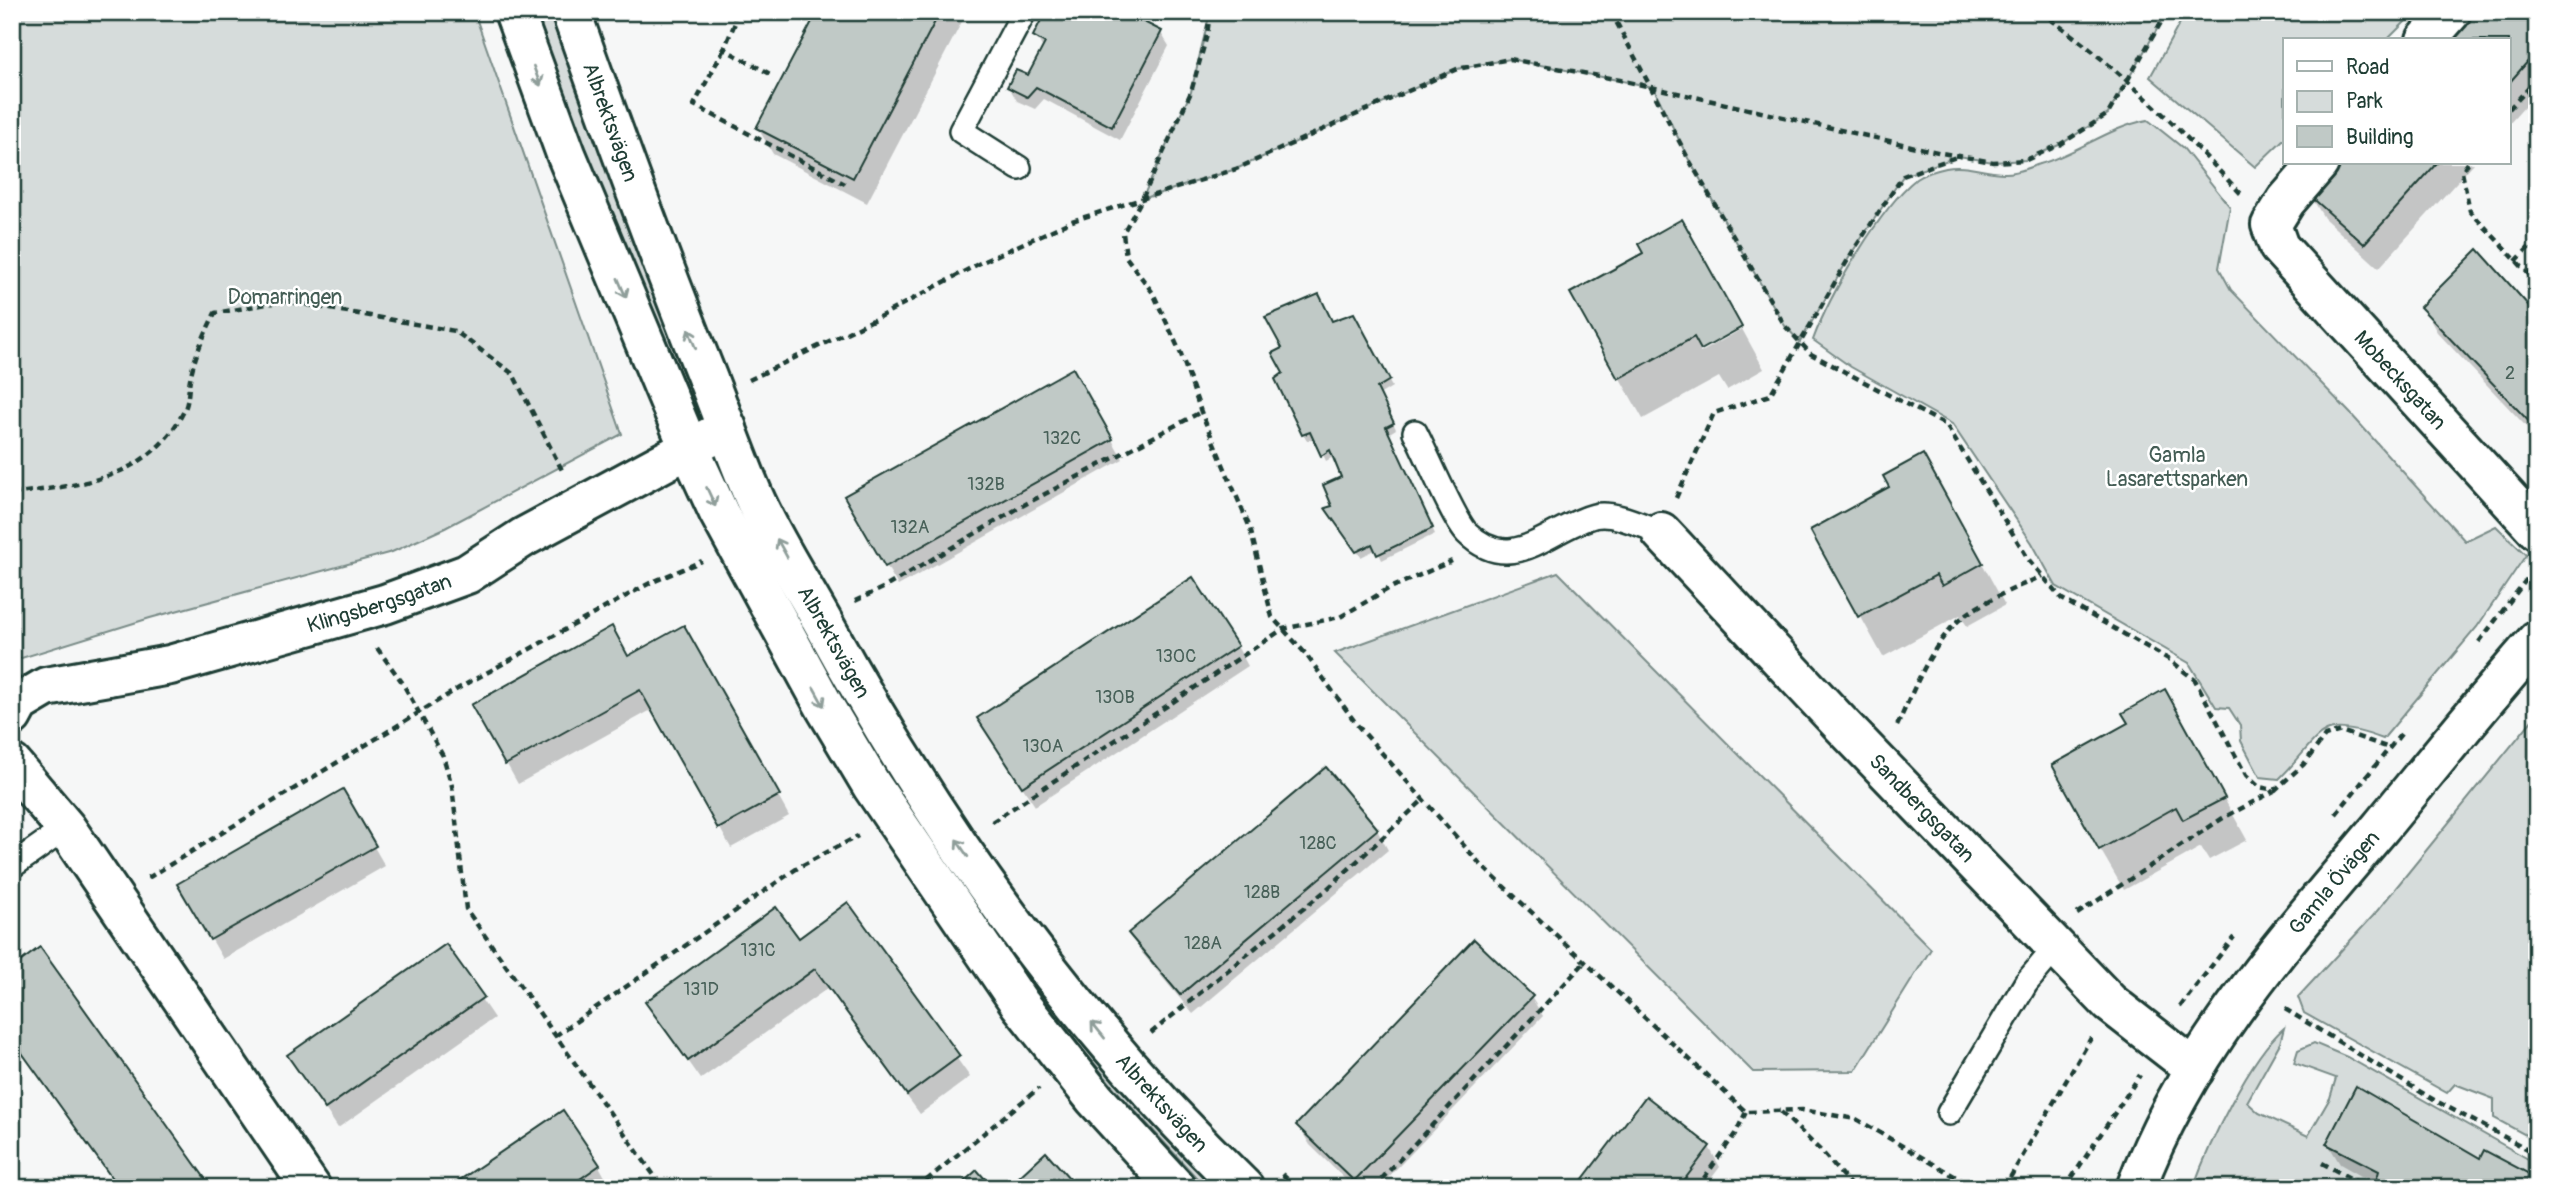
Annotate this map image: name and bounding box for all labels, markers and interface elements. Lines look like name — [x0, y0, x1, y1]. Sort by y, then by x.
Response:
legend — [2283, 38, 2510, 164]
text: Road — [2346, 54, 2390, 81]
street label: Albrektsvägen — [577, 59, 644, 185]
one-way arrow — [532, 65, 545, 87]
text: Park — [2346, 88, 2383, 115]
text: Building — [2346, 124, 2413, 151]
one-way arrow — [616, 276, 629, 298]
park label: Domarringen — [227, 284, 343, 311]
street label: Mobecksgatan — [2348, 325, 2452, 435]
one-way arrow — [685, 329, 698, 351]
house number: 2 — [2505, 362, 2515, 385]
house number: 132C — [1043, 427, 1081, 450]
park label: Gamla Lasarettsparken — [2106, 442, 2248, 493]
house number: 132B — [967, 473, 1005, 496]
one-way arrow — [705, 486, 719, 507]
house number: 132A — [891, 516, 930, 539]
one-way arrow — [775, 538, 788, 559]
street label: Klingsbergsgatan — [304, 567, 455, 639]
street label: Albrektsvägen — [791, 581, 876, 703]
house number: 130C — [1156, 645, 1196, 668]
one-way arrow — [813, 686, 826, 707]
house number: 130B — [1095, 686, 1135, 709]
house number: 130A — [1022, 735, 1064, 758]
street label: Sandbergsgatan — [1863, 748, 1981, 868]
street label: Gamla Övägen — [2283, 825, 2386, 940]
house number: 128C — [1299, 832, 1337, 855]
one-way arrow — [955, 839, 969, 858]
house number: 128B — [1244, 881, 1280, 904]
house number: 128A — [1184, 932, 1222, 955]
house number: 131C — [740, 939, 776, 962]
house number: 131D — [683, 978, 719, 1001]
one-way arrow — [1091, 1021, 1106, 1039]
street label: Albrektsvägen — [1110, 1048, 1214, 1158]

